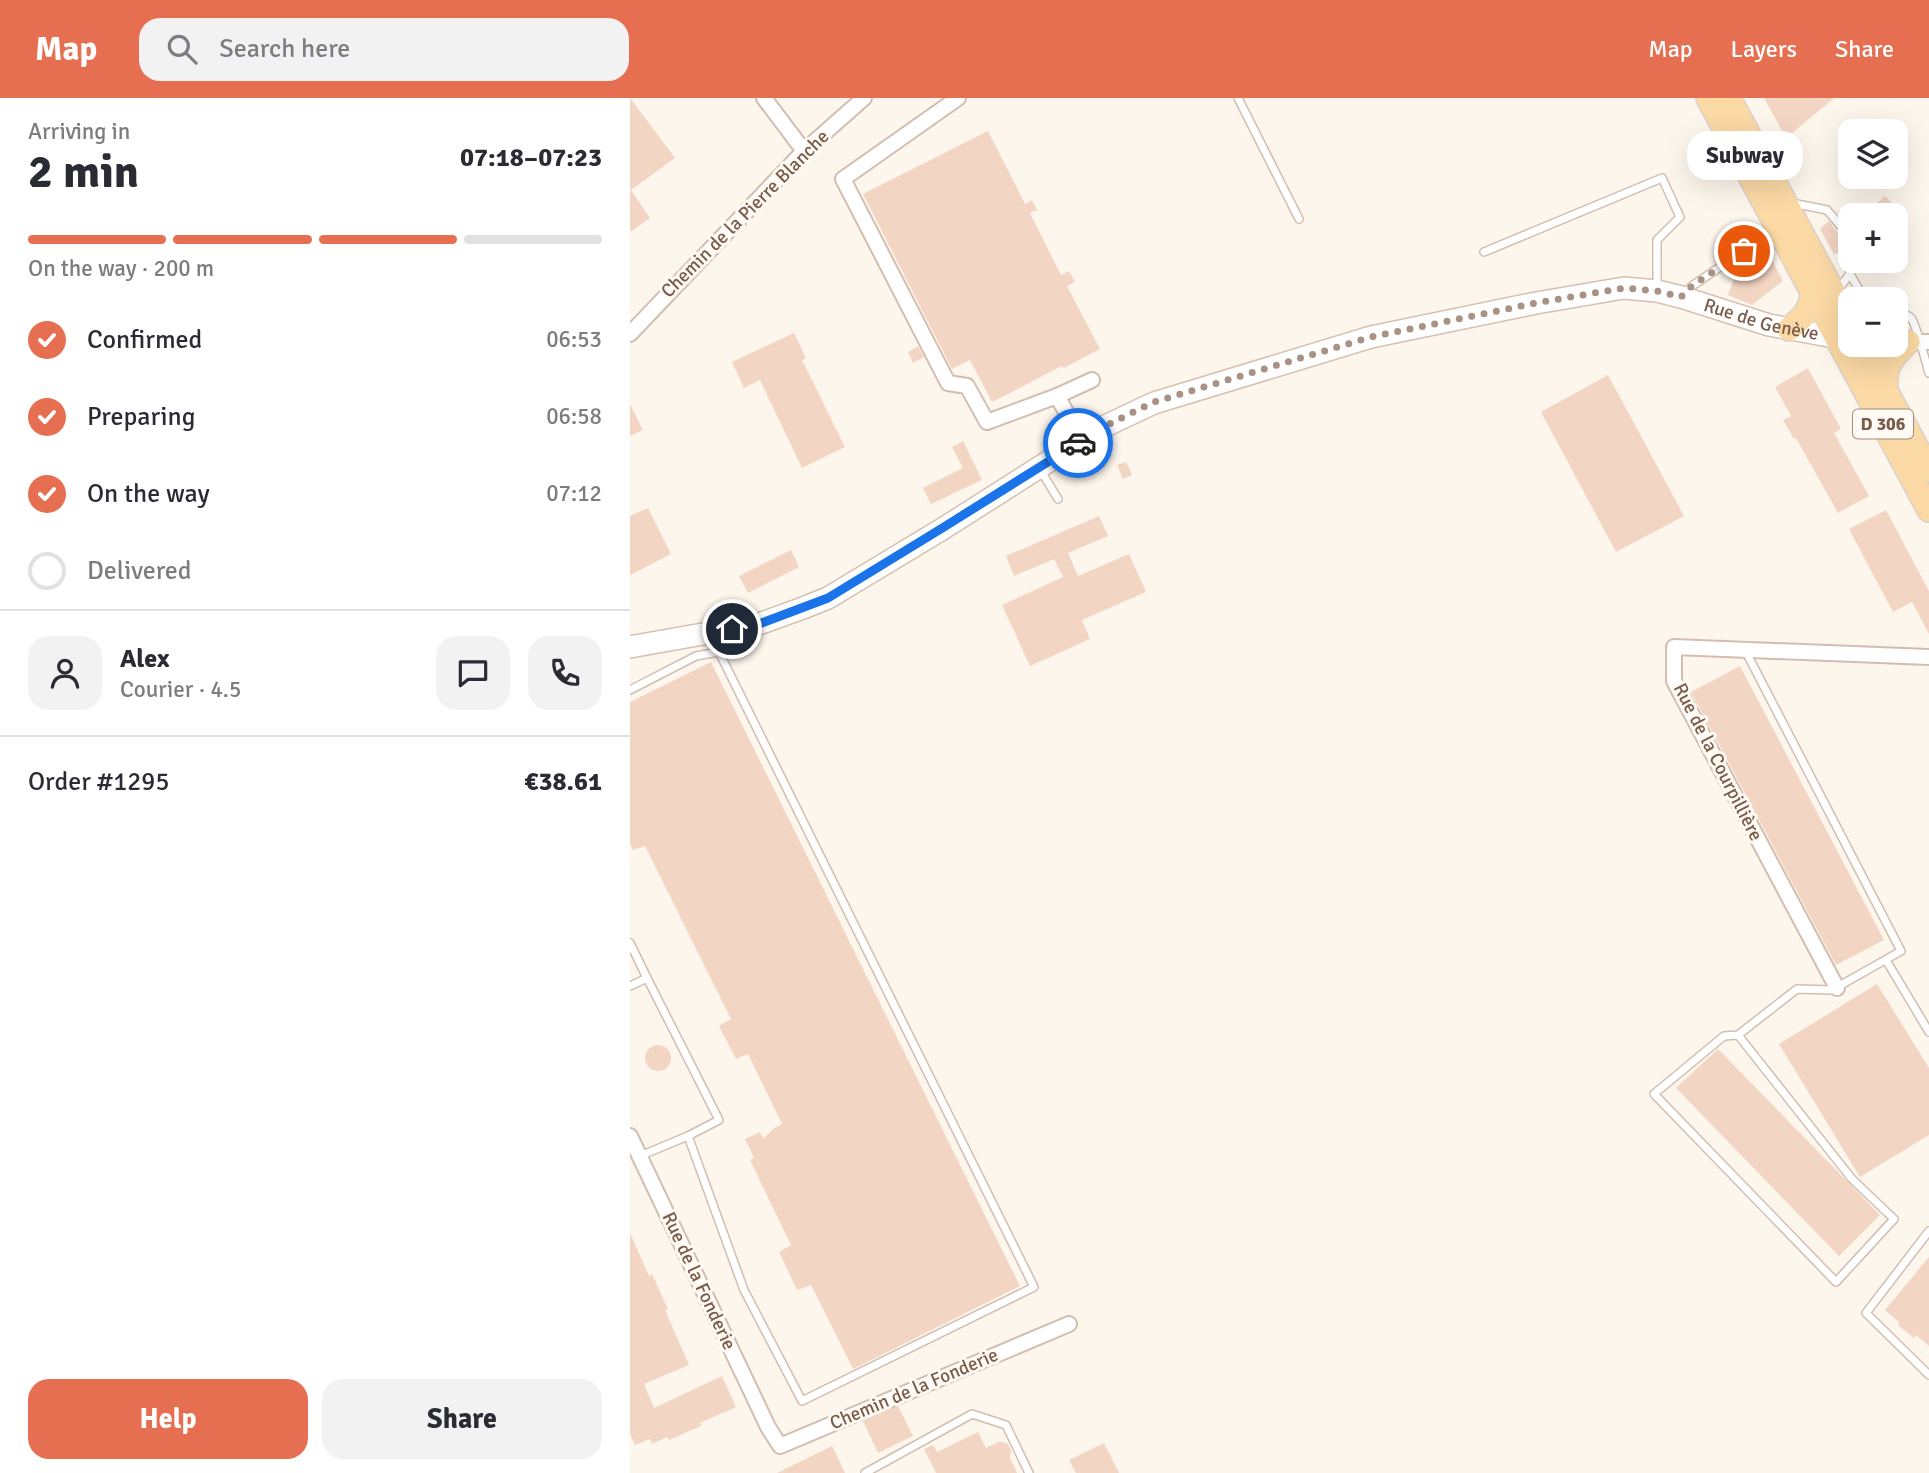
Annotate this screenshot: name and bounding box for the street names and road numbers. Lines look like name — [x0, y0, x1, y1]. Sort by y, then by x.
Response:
street label: Chemin de la Pierre Blanche — [656, 125, 834, 303]
street label: Rue de Genève — [1701, 293, 1821, 346]
road number: D 306 — [1853, 410, 1913, 438]
street label: Rue de la Courpillière — [1668, 679, 1768, 845]
street label: Rue de la Fonderie — [657, 1208, 741, 1354]
street label: Chemin de la Fonderie — [826, 1343, 1002, 1435]

